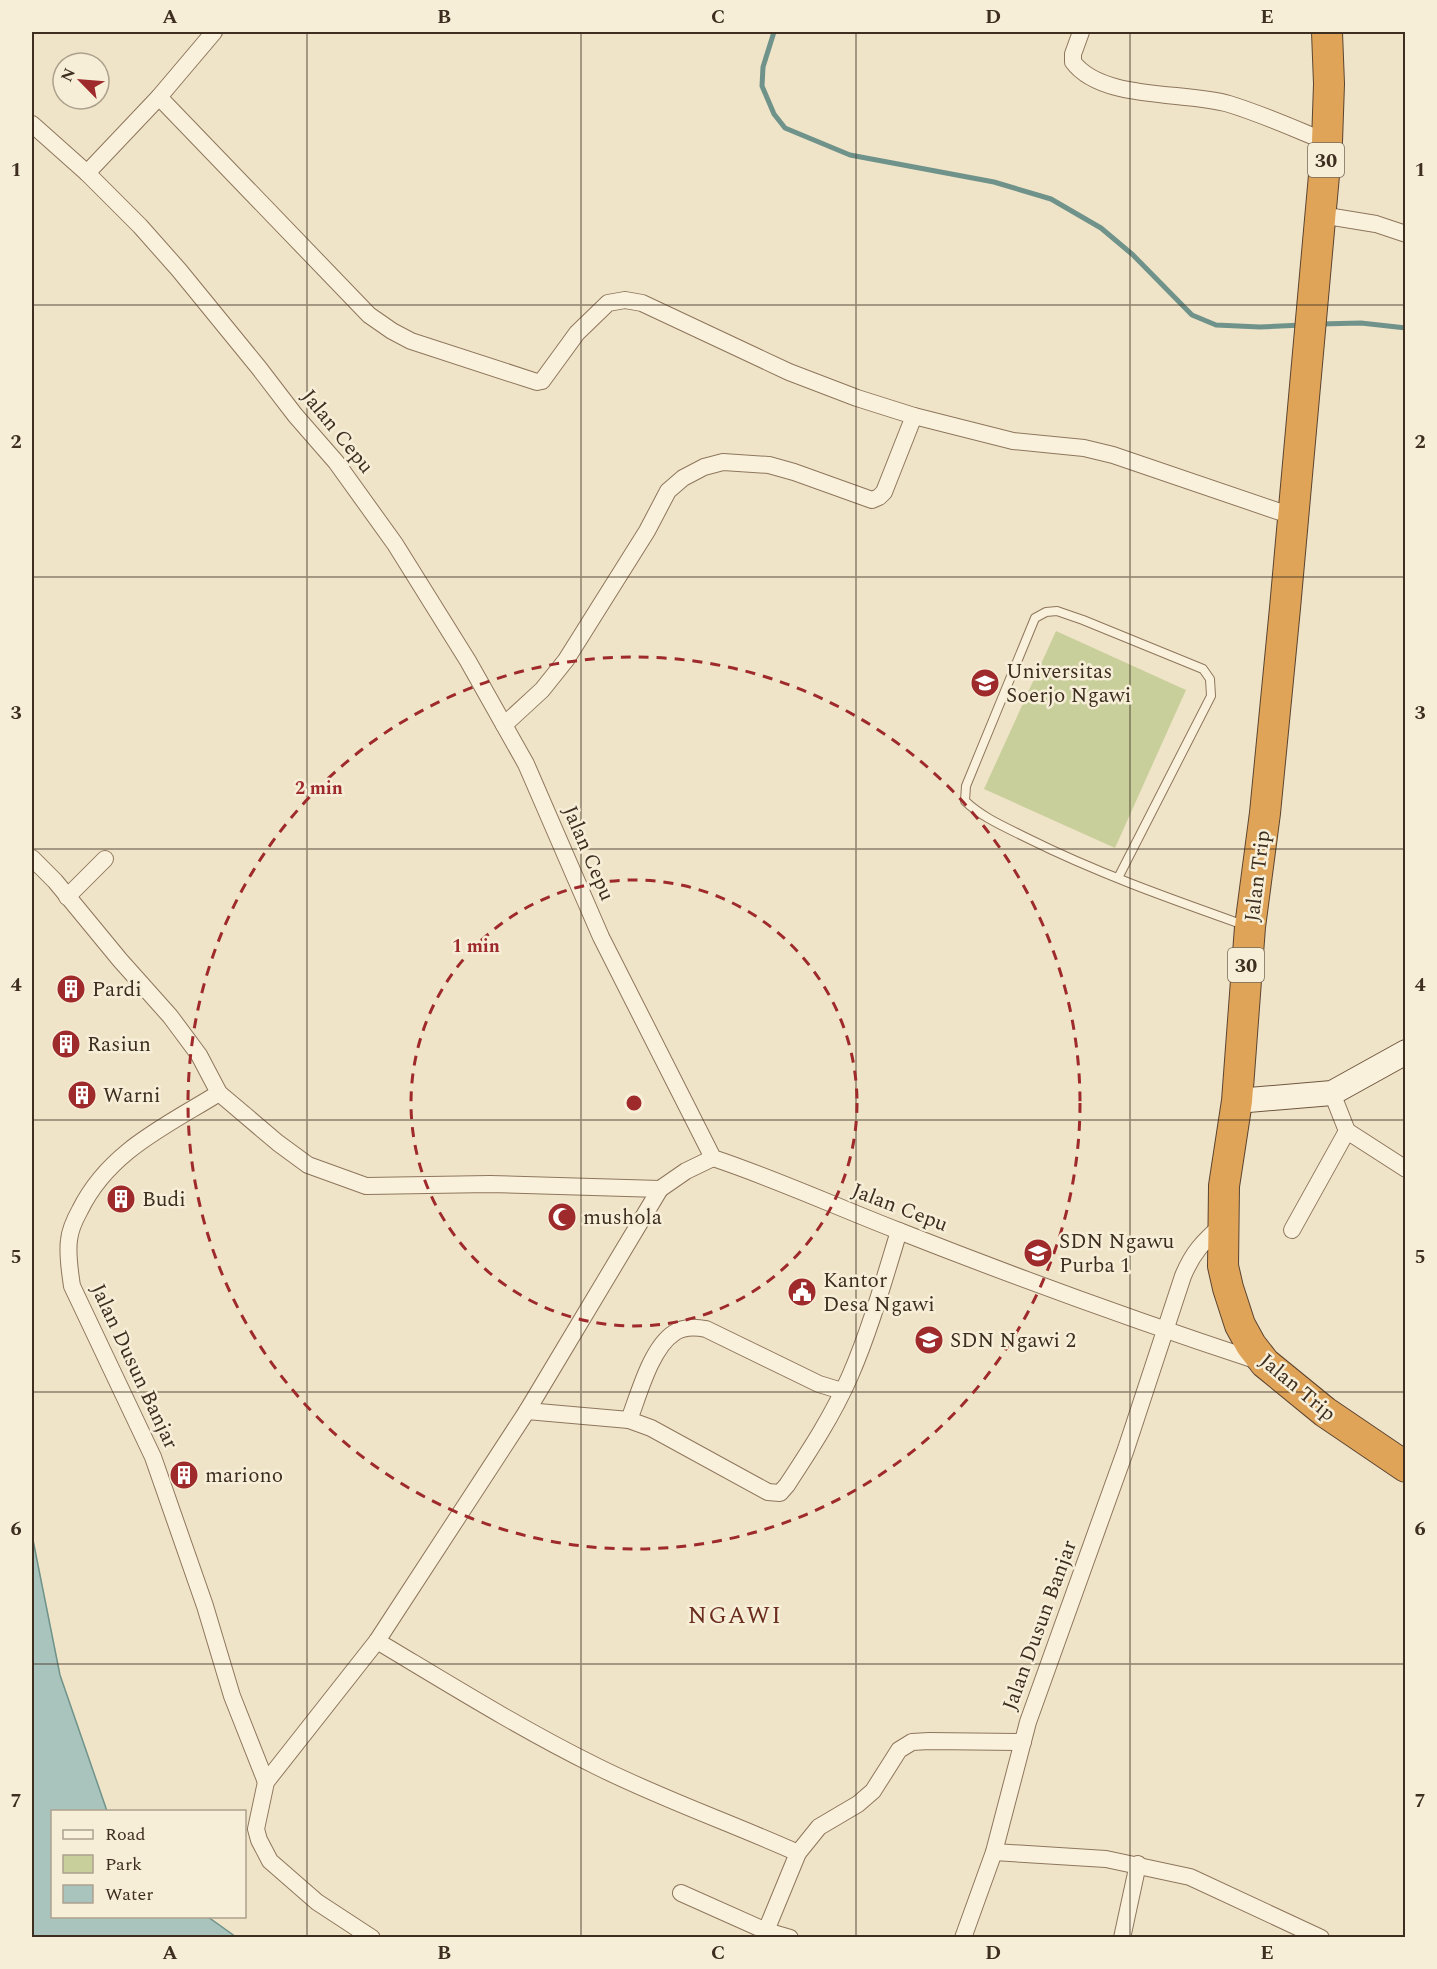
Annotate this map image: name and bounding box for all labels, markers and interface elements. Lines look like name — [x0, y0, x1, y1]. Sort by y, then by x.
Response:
text: A — [162, 2, 178, 32]
text: B — [437, 2, 451, 32]
text: C — [711, 2, 725, 32]
text: D — [985, 2, 1001, 32]
text: E — [1260, 2, 1274, 32]
north arrow — [51, 51, 111, 111]
text: N — [55, 64, 82, 86]
road number: 30 — [1308, 143, 1344, 177]
text: 1 — [10, 155, 22, 185]
text: 1 — [1414, 155, 1426, 185]
street label: Jalan Cepu — [293, 382, 381, 481]
text: 2 — [10, 427, 22, 457]
text: 2 — [1414, 427, 1426, 457]
place label: Universitas Soerjo Ngawi — [1006, 656, 1131, 712]
school or university icon: Universitas Soerjo Ngawi — [969, 667, 1001, 699]
text: 3 — [10, 698, 22, 728]
text: 3 — [1414, 698, 1426, 728]
text: 2 min — [295, 775, 343, 802]
street label: Jalan Cepu — [554, 801, 623, 906]
street label: Jalan Trip — [1237, 829, 1279, 924]
text: 1 min — [452, 933, 500, 960]
road number: 30 — [1228, 948, 1264, 982]
text: 4 — [10, 970, 22, 1000]
text: 4 — [1414, 970, 1426, 1000]
building icon: Pardi — [55, 973, 87, 1005]
place label: Pardi — [92, 974, 142, 1006]
building icon: Rasiun — [50, 1028, 82, 1060]
place label: Rasiun — [87, 1029, 151, 1061]
building icon: Warni — [66, 1079, 98, 1111]
place label: Warni — [103, 1080, 160, 1112]
centre of rings — [624, 1093, 644, 1113]
street label: Jalan Cepu — [847, 1175, 953, 1241]
building icon: Budi — [105, 1183, 137, 1215]
place label: Budi — [142, 1184, 186, 1216]
mosque icon: mushola — [546, 1201, 578, 1233]
place label: mushola — [583, 1202, 663, 1234]
place label: SDN Ngawu Purba 1 — [1059, 1226, 1175, 1282]
school or university icon: SDN Ngawu Purba 1 — [1022, 1237, 1054, 1269]
text: 5 — [10, 1242, 22, 1272]
text: 5 — [1414, 1242, 1426, 1272]
place label: Kantor Desa Ngawi — [823, 1265, 935, 1321]
public building icon: Kantor Desa Ngawi — [786, 1276, 818, 1308]
street label: Jalan Dusun Banjar — [82, 1278, 187, 1454]
school or university icon: SDN Ngawi 2 — [913, 1324, 945, 1356]
place label: SDN Ngawi 2 — [950, 1325, 1076, 1357]
street label: Jalan Trip — [1252, 1346, 1343, 1430]
building icon: mariono — [168, 1459, 200, 1491]
place label: mariono — [205, 1460, 283, 1492]
text: 6 — [10, 1514, 22, 1544]
text: 6 — [1414, 1514, 1426, 1544]
street label: Jalan Dusun Banjar — [994, 1536, 1086, 1715]
district label: NGAWI — [688, 1598, 782, 1634]
text: 7 — [10, 1786, 22, 1816]
text: 7 — [1414, 1786, 1426, 1816]
legend — [51, 1810, 246, 1918]
text: Road — [105, 1821, 146, 1848]
text: Park — [105, 1851, 142, 1878]
text: Water — [105, 1881, 153, 1908]
text: A — [162, 1938, 178, 1968]
text: B — [437, 1938, 451, 1968]
text: C — [711, 1938, 725, 1968]
text: D — [985, 1938, 1001, 1968]
text: E — [1260, 1938, 1274, 1968]

